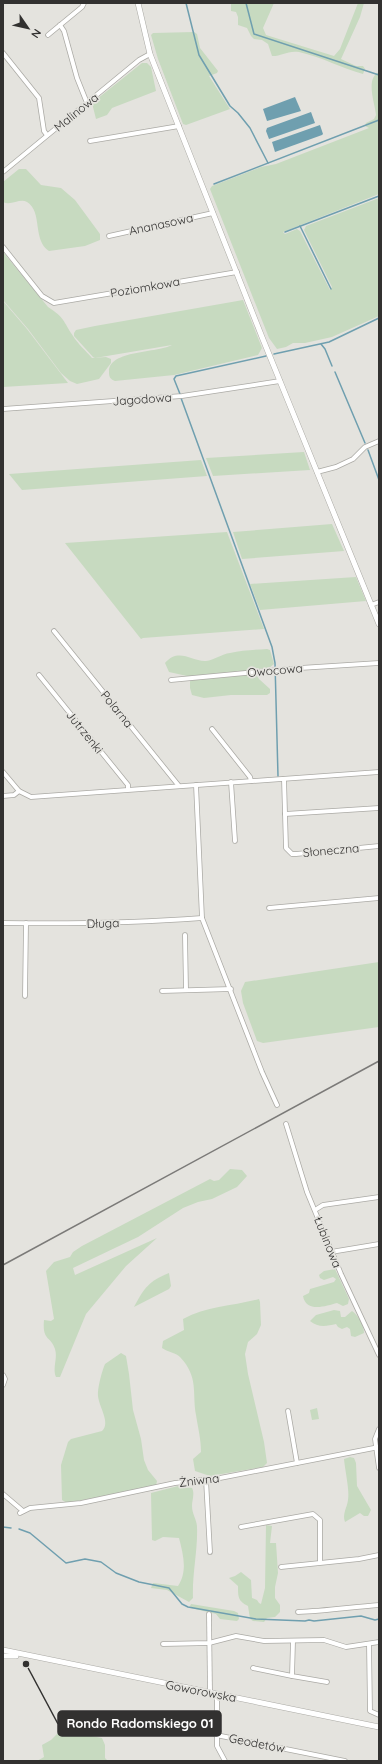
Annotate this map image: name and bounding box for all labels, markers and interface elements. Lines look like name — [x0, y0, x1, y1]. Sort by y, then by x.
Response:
north arrow — [8, 8, 48, 48]
text: N — [28, 26, 44, 41]
street label: Malinowa — [51, 89, 101, 135]
street label: Ananasowa — [127, 210, 195, 238]
street label: Poziomkowa — [109, 273, 181, 301]
street label: Jagodowa — [112, 389, 172, 409]
street label: Owocowa — [247, 660, 303, 680]
street label: Polarna — [98, 688, 136, 730]
street label: Jutrzenki — [63, 708, 107, 756]
street label: Słoneczna — [302, 840, 360, 860]
street label: Długa — [86, 915, 120, 931]
street label: Łubinowa — [311, 1214, 345, 1270]
street label: Żniwna — [178, 1470, 220, 1490]
street label: Goworowska — [164, 1677, 238, 1705]
callout: Rondo Radomskiego 01 — [58, 1711, 221, 1736]
text: Rondo Radomskiego 01 — [66, 1715, 214, 1731]
street label: Geodetów — [228, 1730, 286, 1756]

